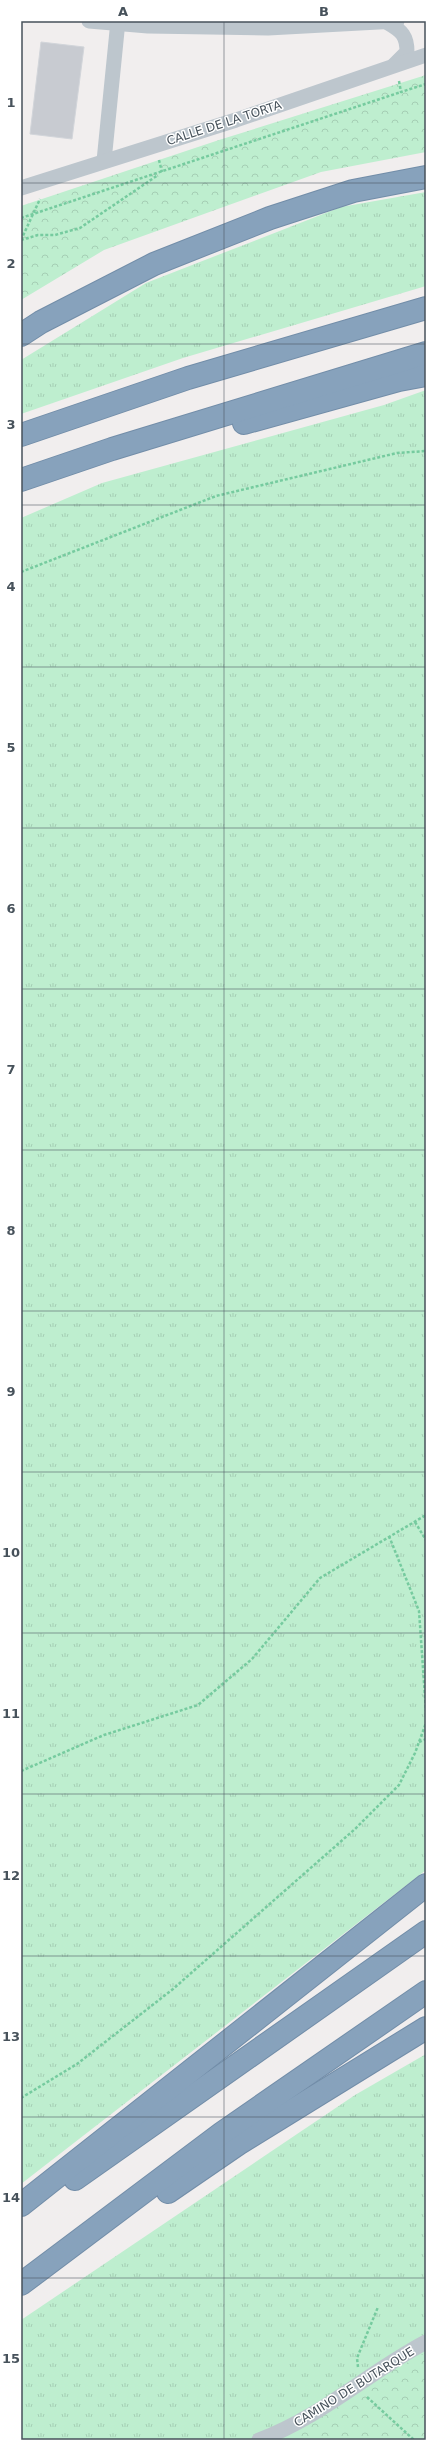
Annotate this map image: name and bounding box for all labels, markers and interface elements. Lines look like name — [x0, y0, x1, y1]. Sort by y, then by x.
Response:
text: A — [118, 4, 128, 19]
text: B — [319, 4, 329, 19]
text: 1 — [6, 95, 16, 110]
street label: CALLE DE LA TORTA — [165, 98, 284, 148]
text: 2 — [6, 256, 16, 271]
text: 3 — [6, 417, 16, 432]
text: 4 — [6, 579, 16, 594]
text: 5 — [6, 740, 16, 755]
text: 6 — [6, 901, 16, 916]
text: 7 — [6, 1062, 16, 1077]
text: 8 — [6, 1223, 16, 1238]
text: 9 — [6, 1384, 16, 1399]
text: 10 — [2, 1545, 20, 1560]
text: 11 — [2, 1706, 20, 1721]
text: 12 — [2, 1868, 20, 1883]
text: 13 — [2, 2029, 20, 2044]
text: 14 — [2, 2190, 20, 2205]
street label: CAMINO DE BUTARQUE — [291, 2344, 417, 2430]
text: 15 — [2, 2351, 20, 2366]

